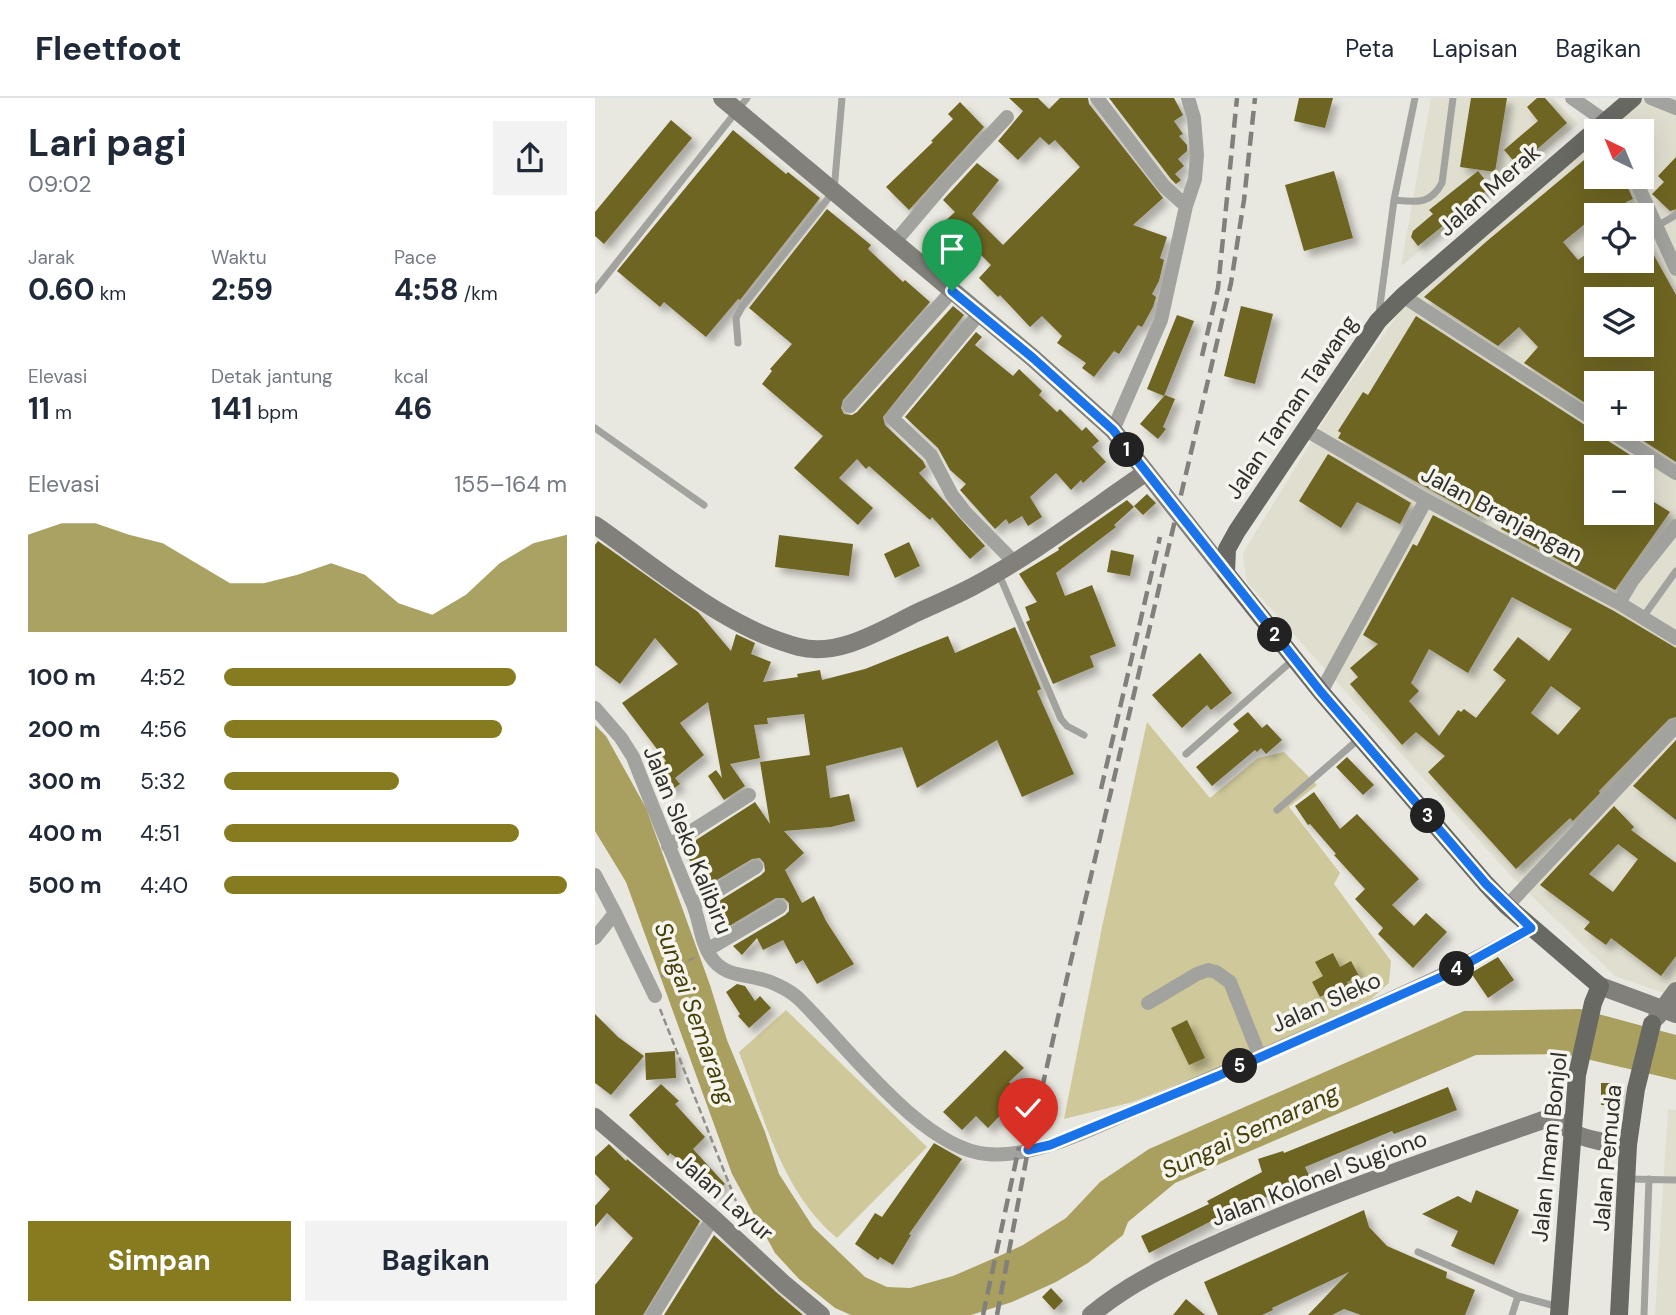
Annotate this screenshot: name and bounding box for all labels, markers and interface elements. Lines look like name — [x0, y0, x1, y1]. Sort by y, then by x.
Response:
text: Fleetfoot — [35, 27, 181, 70]
text: Peta — [1345, 33, 1394, 64]
text: Lapisan — [1432, 33, 1517, 64]
text: Bagikan — [1555, 33, 1641, 64]
text: Lari pagi — [28, 118, 187, 168]
north arrow — [1584, 119, 1654, 189]
map controls — [1584, 119, 1654, 525]
button: share — [493, 121, 567, 195]
street label: Jalan Merak — [1432, 137, 1547, 243]
text: 09:02 — [28, 169, 92, 199]
button: locate — [1584, 203, 1654, 273]
pin — [922, 219, 982, 291]
icon: arrive — [933, 230, 971, 268]
text: Jarak — [28, 245, 75, 270]
text: Waktu — [211, 245, 267, 270]
text: Pace — [394, 245, 437, 270]
text: 0.60 — [28, 270, 95, 309]
text: 2:59 — [211, 270, 273, 309]
text: 4:58 — [394, 270, 459, 309]
text: km — [95, 281, 126, 306]
text: /km — [459, 281, 498, 306]
button: layers — [1584, 287, 1654, 357]
street label: Jalan Taman Tawang — [1218, 309, 1364, 505]
text: Elevasi — [28, 364, 87, 389]
text: Detak jantung — [211, 364, 333, 389]
text: kcal — [394, 364, 428, 389]
button: + — [1584, 371, 1654, 441]
text: 11 — [28, 389, 50, 428]
text: 141 — [211, 389, 252, 428]
text: 46 — [394, 389, 433, 428]
text: m — [50, 400, 72, 425]
text: bpm — [252, 400, 298, 425]
pin: 1 — [1109, 432, 1145, 468]
text: 1 — [1123, 437, 1130, 462]
button: − — [1584, 455, 1654, 525]
street label: Jalan Branjangan — [1416, 459, 1588, 569]
text: Elevasi — [28, 469, 100, 499]
text: 155–164 m — [454, 469, 567, 499]
pin: 2 — [1257, 618, 1293, 652]
text: 2 — [1269, 622, 1280, 647]
text: 100 m — [28, 662, 96, 692]
text: 4:52 — [140, 662, 186, 692]
text: 200 m — [28, 714, 101, 744]
text: 4:56 — [140, 714, 187, 744]
street label: Jalan Sleko Kalibiru — [636, 741, 740, 939]
text: 300 m — [28, 766, 101, 796]
text: 5:32 — [140, 766, 186, 796]
pin: 3 — [1411, 798, 1445, 834]
text: 3 — [1422, 803, 1433, 828]
text: 400 m — [28, 818, 102, 848]
text: 4:51 — [140, 818, 180, 848]
text: 500 m — [28, 870, 102, 900]
text: 4:40 — [140, 870, 188, 900]
water label: Sungai Semarang — [648, 918, 743, 1109]
pin: 4 — [1439, 952, 1475, 986]
text: 4 — [1450, 956, 1463, 981]
street label: Jalan Sleko — [1266, 965, 1386, 1039]
pin: 5 — [1223, 1048, 1257, 1084]
street label: Jalan Imam Bonjol — [1524, 1050, 1574, 1244]
text: 5 — [1234, 1053, 1245, 1078]
water label: Sungai Semarang — [1156, 1076, 1344, 1186]
pin — [998, 1078, 1058, 1150]
street label: Jalan Pemuda — [1586, 1083, 1628, 1233]
icon: check — [1009, 1089, 1047, 1127]
street label: Jalan Kolonel Sugiono — [1207, 1123, 1431, 1233]
street label: Jalan Layur — [670, 1146, 780, 1248]
button: Simpan — [28, 1221, 291, 1301]
button: Bagikan — [305, 1221, 567, 1301]

